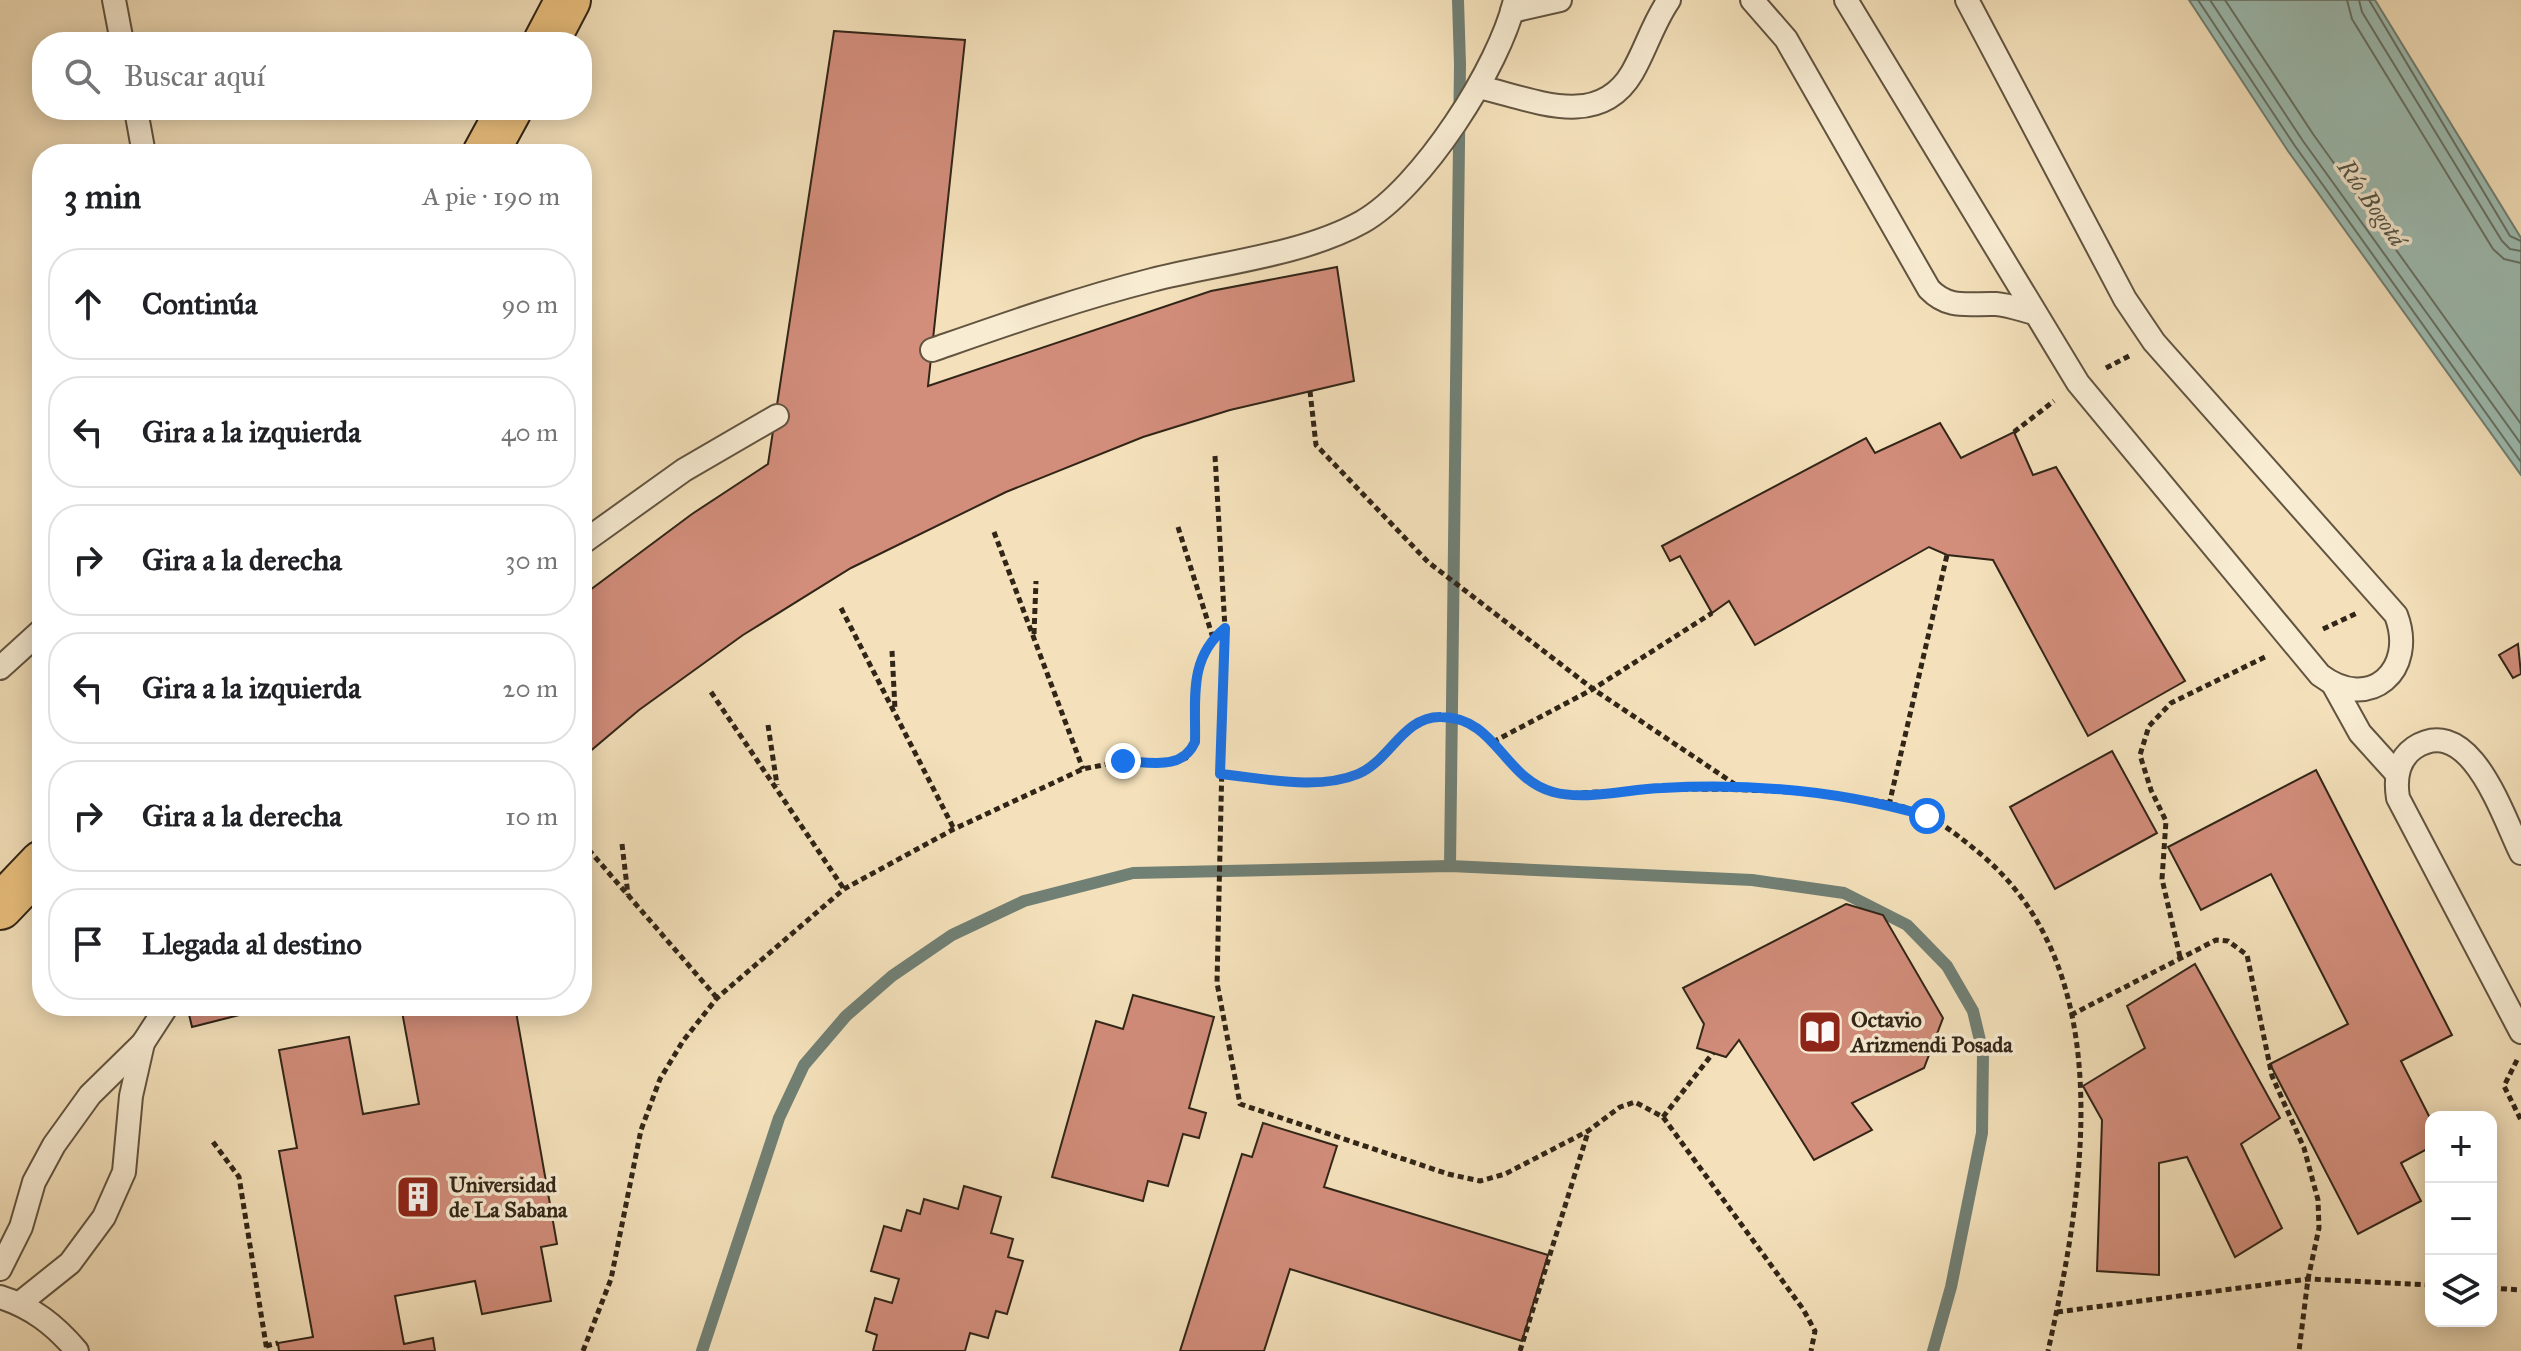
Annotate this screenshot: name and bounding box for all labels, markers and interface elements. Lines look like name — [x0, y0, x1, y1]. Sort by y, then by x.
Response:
search box — [32, 32, 592, 120]
icon: search — [60, 54, 104, 98]
text: Buscar aquí — [124, 58, 265, 94]
water label: Río Bogotá — [2331, 153, 2415, 255]
text: 3 min — [64, 176, 141, 217]
text: A pie · 190 m — [423, 180, 560, 212]
icon: ahead — [66, 282, 110, 326]
text: Continúa — [142, 286, 258, 322]
text: 90 m — [501, 288, 558, 320]
icon: left — [66, 410, 110, 454]
text: Gira a la izquierda — [142, 414, 361, 450]
text: 40 m — [501, 416, 558, 448]
icon: right — [66, 538, 110, 582]
text: Gira a la derecha — [142, 542, 342, 578]
text: 30 m — [505, 544, 558, 576]
icon: left — [66, 666, 110, 710]
text: Gira a la izquierda — [142, 670, 361, 706]
text: 20 m — [503, 672, 558, 704]
route end — [1105, 743, 1141, 779]
icon: right — [66, 794, 110, 838]
text: Gira a la derecha — [142, 798, 342, 834]
route start — [1909, 798, 1945, 834]
text: 10 m — [505, 800, 558, 832]
icon: arrive — [66, 922, 110, 966]
text: Llegada al destino — [142, 926, 362, 962]
place label: Octavio Arizmendi Posada — [1849, 1006, 2013, 1058]
library icon: Octavio Arizmendi Posada — [1796, 1008, 1844, 1056]
map controls — [2425, 1111, 2497, 1327]
button: + — [2425, 1111, 2497, 1183]
place label: Universidad de La Sabana — [449, 1171, 568, 1223]
building icon: Universidad de La Sabana — [394, 1173, 442, 1221]
button: − — [2425, 1183, 2497, 1255]
button: layers — [2425, 1255, 2497, 1327]

